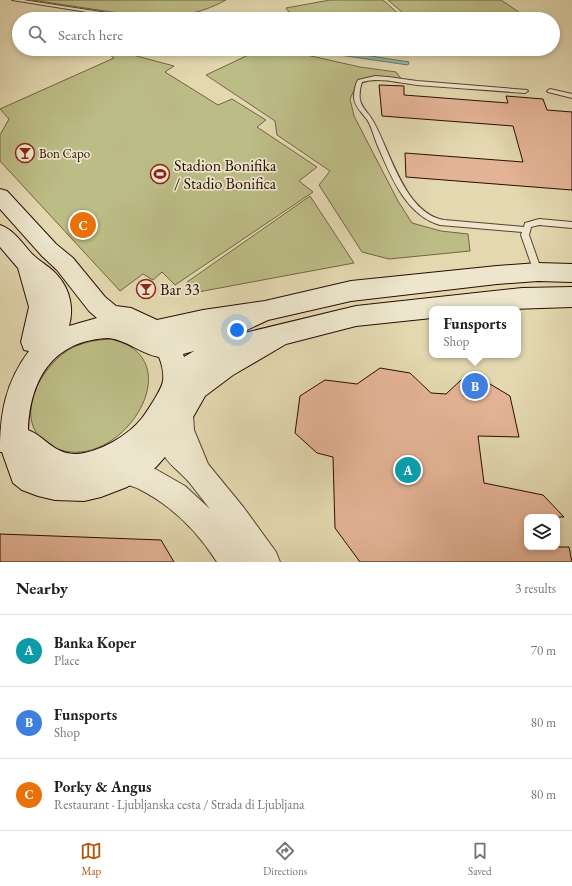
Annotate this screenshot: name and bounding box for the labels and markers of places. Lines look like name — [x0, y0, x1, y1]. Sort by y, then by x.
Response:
bar icon: Bon Capo — [14, 142, 36, 164]
place label: Bon Capo — [39, 145, 90, 162]
place label: Stadion Bonifika / Stadio Bonifica — [174, 155, 277, 194]
sports icon: Stadion Bonifika / Stadio Bonifica — [149, 163, 171, 185]
pin: C — [70, 210, 96, 240]
bar icon: Bar 33 — [135, 278, 157, 300]
place label: Bar 33 — [160, 279, 200, 300]
pin: B — [462, 371, 488, 401]
pin: A — [395, 455, 421, 485]

